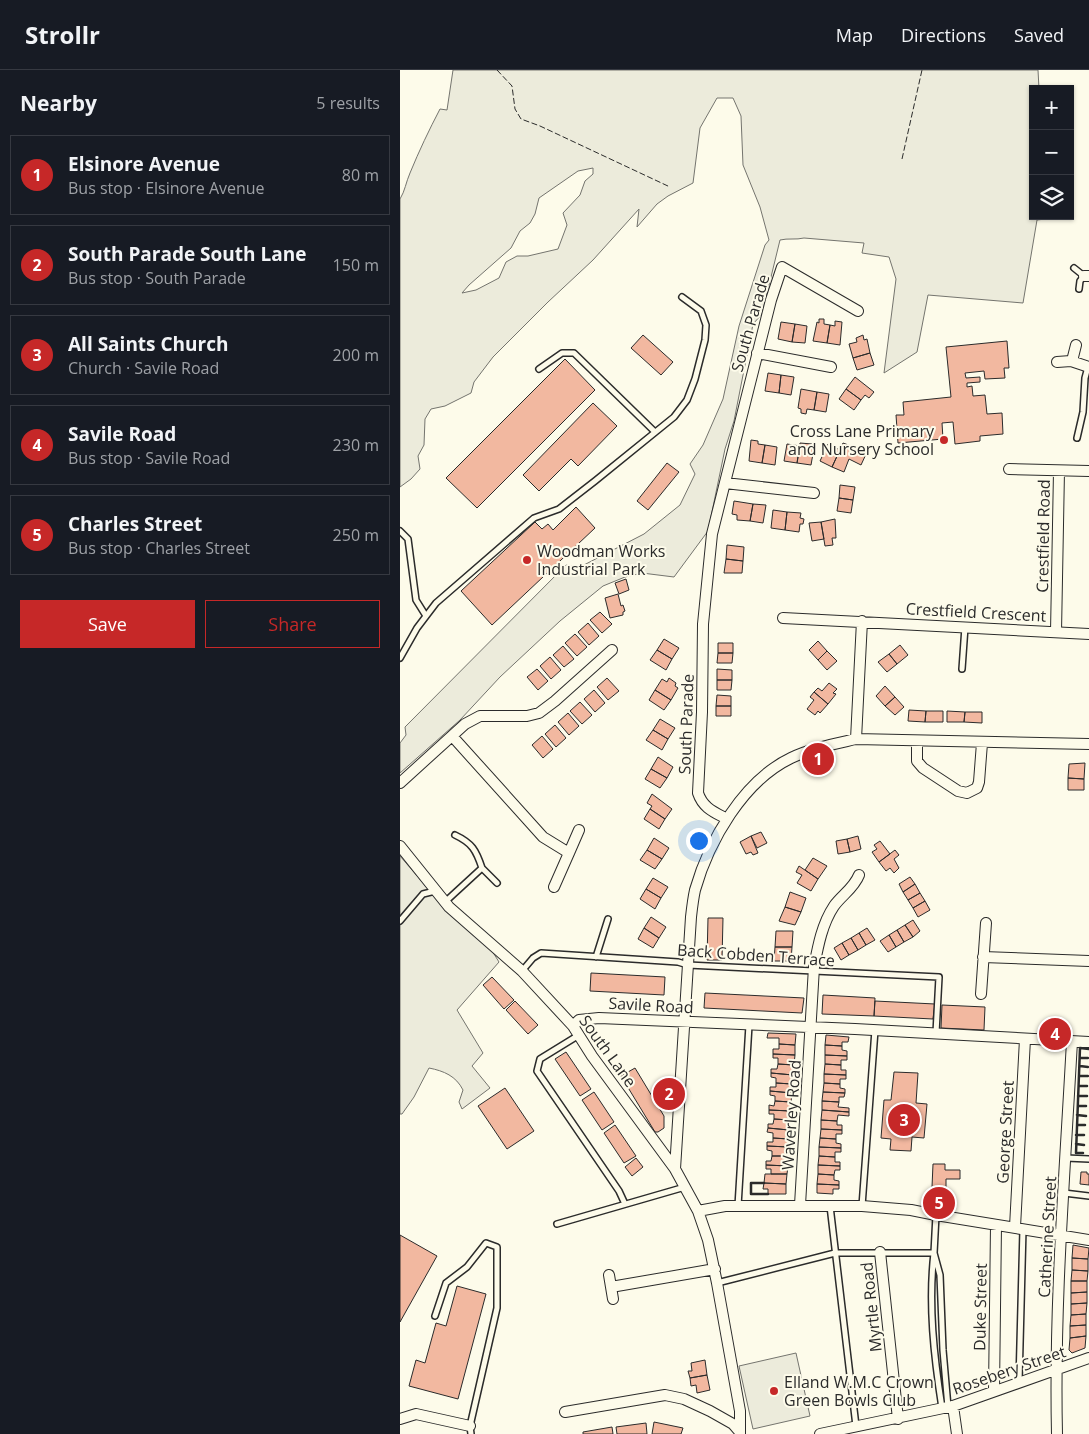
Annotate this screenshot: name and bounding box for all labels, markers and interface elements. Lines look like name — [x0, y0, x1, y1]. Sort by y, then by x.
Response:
text: Strollr — [25, 18, 100, 51]
text: Map — [836, 23, 873, 47]
text: Directions — [901, 23, 986, 47]
text: Saved — [1014, 23, 1064, 47]
map controls — [1029, 85, 1074, 220]
button: + — [1029, 85, 1074, 130]
text: Nearby — [20, 89, 97, 117]
text: 5 results — [316, 92, 380, 114]
button: − — [1029, 130, 1074, 175]
text: Elsinore Avenue — [68, 151, 220, 177]
text: 1 — [32, 164, 42, 186]
text: 80 m — [342, 164, 379, 186]
button: layers — [1029, 175, 1074, 220]
text: Bus stop · Elsinore Avenue — [68, 177, 265, 199]
text: South Parade South Lane — [68, 241, 306, 267]
text: 2 — [32, 254, 42, 276]
text: 150 m — [333, 254, 379, 276]
text: Bus stop · South Parade — [68, 267, 246, 289]
street label: South Parade — [726, 272, 774, 374]
text: All Saints Church — [68, 331, 228, 357]
text: 3 — [32, 344, 42, 366]
text: 200 m — [333, 344, 379, 366]
text: Church · Savile Road — [68, 357, 219, 379]
place label: Cross Lane Primary and Nursery School — [788, 420, 935, 460]
text: Savile Road — [68, 421, 176, 447]
text: 4 — [32, 434, 42, 456]
text: 230 m — [333, 434, 379, 456]
marker: Cross Lane Primary and Nursery School — [938, 434, 950, 446]
text: Bus stop · Savile Road — [68, 447, 230, 469]
street label: Crestfield Road — [1031, 479, 1055, 593]
text: Charles Street — [68, 511, 202, 537]
text: 5 — [32, 524, 42, 546]
text: 250 m — [333, 524, 379, 546]
text: Bus stop · Charles Street — [68, 537, 250, 559]
place label: Woodman Works Industrial Park — [537, 540, 665, 580]
marker: Woodman Works Industrial Park — [521, 554, 533, 566]
street label: Crestfield Crescent — [905, 597, 1047, 627]
button: Save — [20, 600, 195, 648]
button: Share — [205, 600, 380, 648]
street label: South Parade — [673, 673, 699, 775]
pin: 1 — [802, 740, 834, 778]
your location — [686, 828, 712, 854]
street label: Back Cobden Terrace — [676, 939, 836, 971]
street label: Savile Road — [608, 992, 694, 1018]
street label: South Lane — [574, 1011, 642, 1091]
pin: 4 — [1039, 1015, 1071, 1053]
street label: Waverley Road — [776, 1059, 806, 1171]
pin: 2 — [653, 1075, 685, 1113]
street label: George Street — [991, 1080, 1019, 1184]
pin: 3 — [888, 1101, 920, 1139]
street label: Catherine Street — [1033, 1175, 1061, 1298]
pin: 5 — [923, 1184, 955, 1222]
street label: Myrtle Road — [855, 1261, 887, 1353]
street label: Duke Street — [968, 1263, 992, 1351]
street label: Rosebery Street — [950, 1340, 1069, 1400]
place label: Elland W.M.C Crown Green Bowls Club — [784, 1371, 934, 1411]
marker: Elland W.M.C Crown Green Bowls Club — [768, 1385, 780, 1397]

